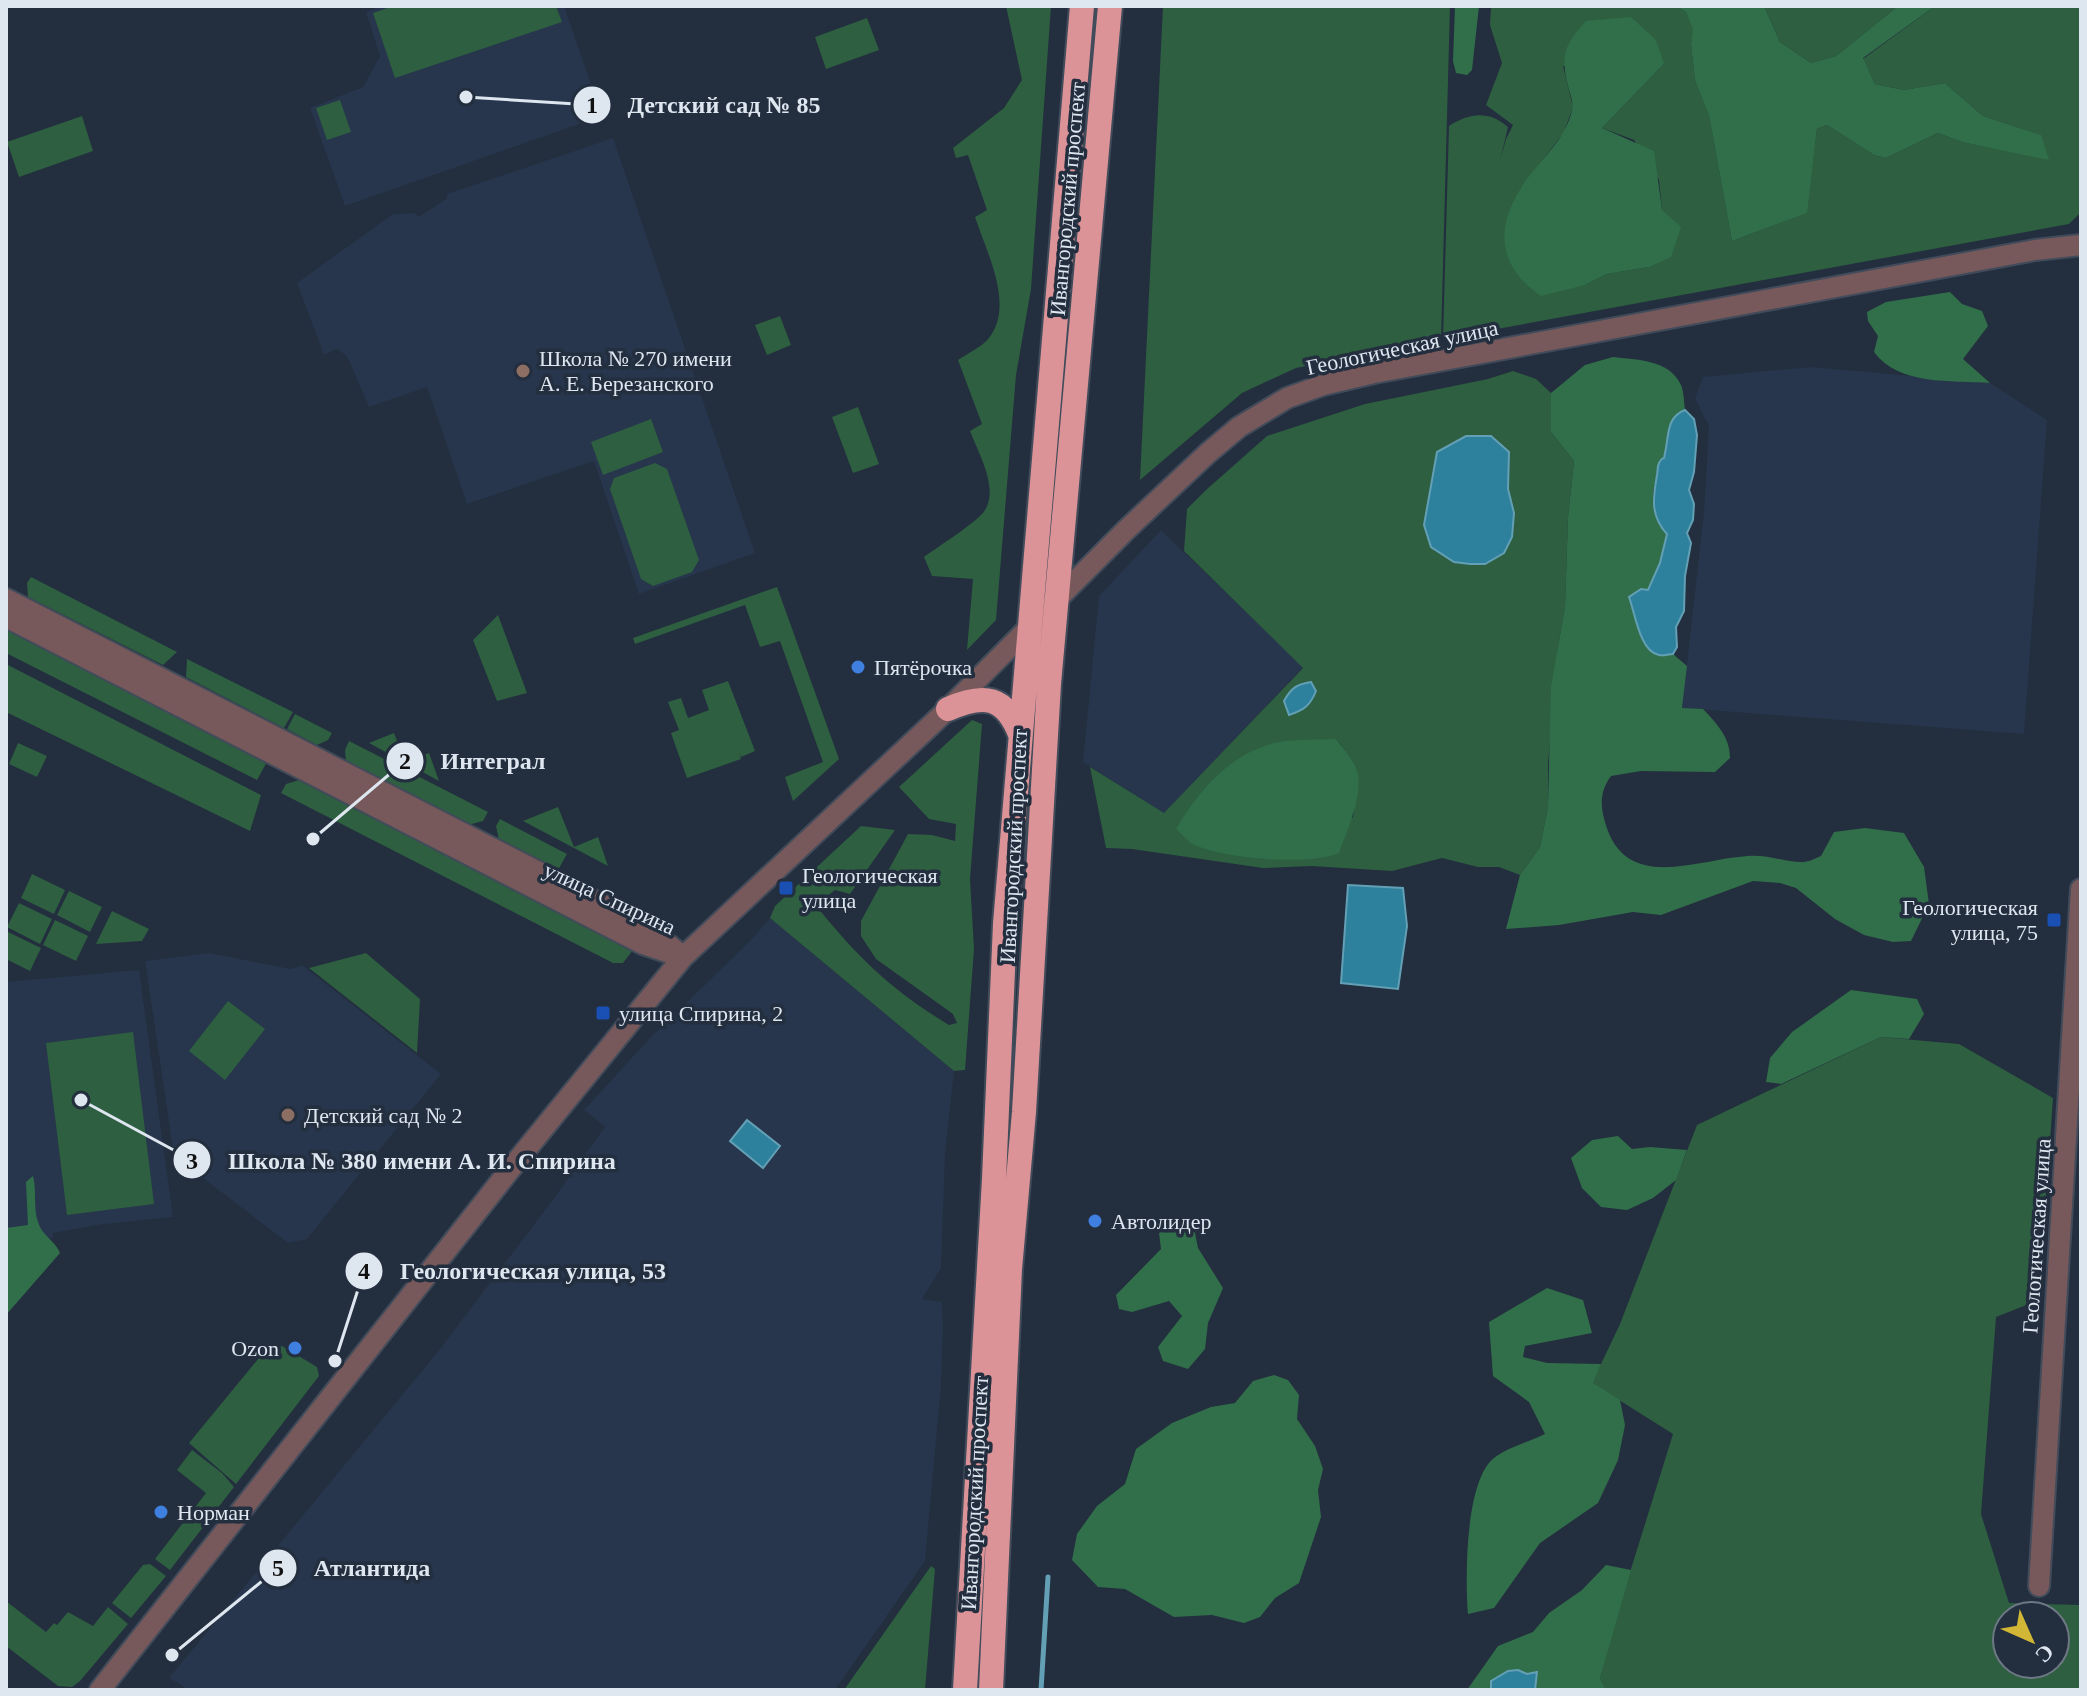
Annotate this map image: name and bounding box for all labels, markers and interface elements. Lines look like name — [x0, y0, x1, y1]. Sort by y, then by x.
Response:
callout: Детский сад № 85 — [572, 81, 837, 129]
street label: Ивангородский проспект — [1045, 81, 1090, 317]
text: 1 — [586, 92, 598, 118]
text: Детский сад № 85 — [628, 92, 820, 118]
street label: Геологическая улица — [1304, 315, 1501, 380]
place label: Школа № 270 имени А. Е. Березанского — [539, 346, 732, 396]
marker: Школа № 270 имени А. Е. Березанского — [514, 362, 532, 380]
place label: Пятёрочка — [874, 655, 972, 680]
marker: Пятёрочка — [849, 658, 867, 676]
street label: Ивангородский проспект — [995, 728, 1032, 964]
callout: Интеграл — [385, 737, 562, 785]
text: 2 — [399, 748, 411, 774]
text: Интеграл — [441, 748, 545, 774]
street label: улица Спирина — [540, 857, 680, 940]
place label: Геологическая улица — [802, 863, 938, 913]
marker: Геологическая улица — [777, 879, 795, 897]
place label: Геологическая улица, 75 — [1902, 895, 2038, 945]
marker: Геологическая улица, 75 — [2045, 911, 2063, 929]
place label: улица Спирина, 2 — [619, 1001, 783, 1026]
marker: улица Спирина, 2 — [594, 1004, 612, 1022]
place label: Детский сад № 2 — [304, 1103, 462, 1128]
marker: Детский сад № 2 — [279, 1106, 297, 1124]
callout: Школа № 380 имени А. И. Спирина — [172, 1136, 632, 1184]
street label: Геологическая улица — [2017, 1137, 2056, 1334]
text: 3 — [186, 1148, 198, 1174]
text: Школа № 380 имени А. И. Спирина — [228, 1148, 616, 1174]
place label: Автолидер — [1111, 1209, 1211, 1234]
marker: Автолидер — [1086, 1212, 1104, 1230]
callout: Геологическая улица, 53 — [344, 1247, 682, 1295]
text: 4 — [358, 1258, 370, 1284]
text: Геологическая улица, 53 — [400, 1258, 666, 1284]
place label: Ozon — [231, 1336, 279, 1361]
marker: Ozon — [286, 1339, 304, 1357]
street label: Ивангородский проспект — [956, 1375, 993, 1611]
place label: Норман — [177, 1500, 250, 1525]
marker: Норман — [152, 1503, 170, 1521]
callout: Атлантида — [258, 1544, 447, 1592]
text: 5 — [272, 1555, 284, 1581]
text: Атлантида — [314, 1555, 430, 1581]
north arrow — [1991, 1600, 2071, 1680]
text: С — [2030, 1639, 2059, 1668]

